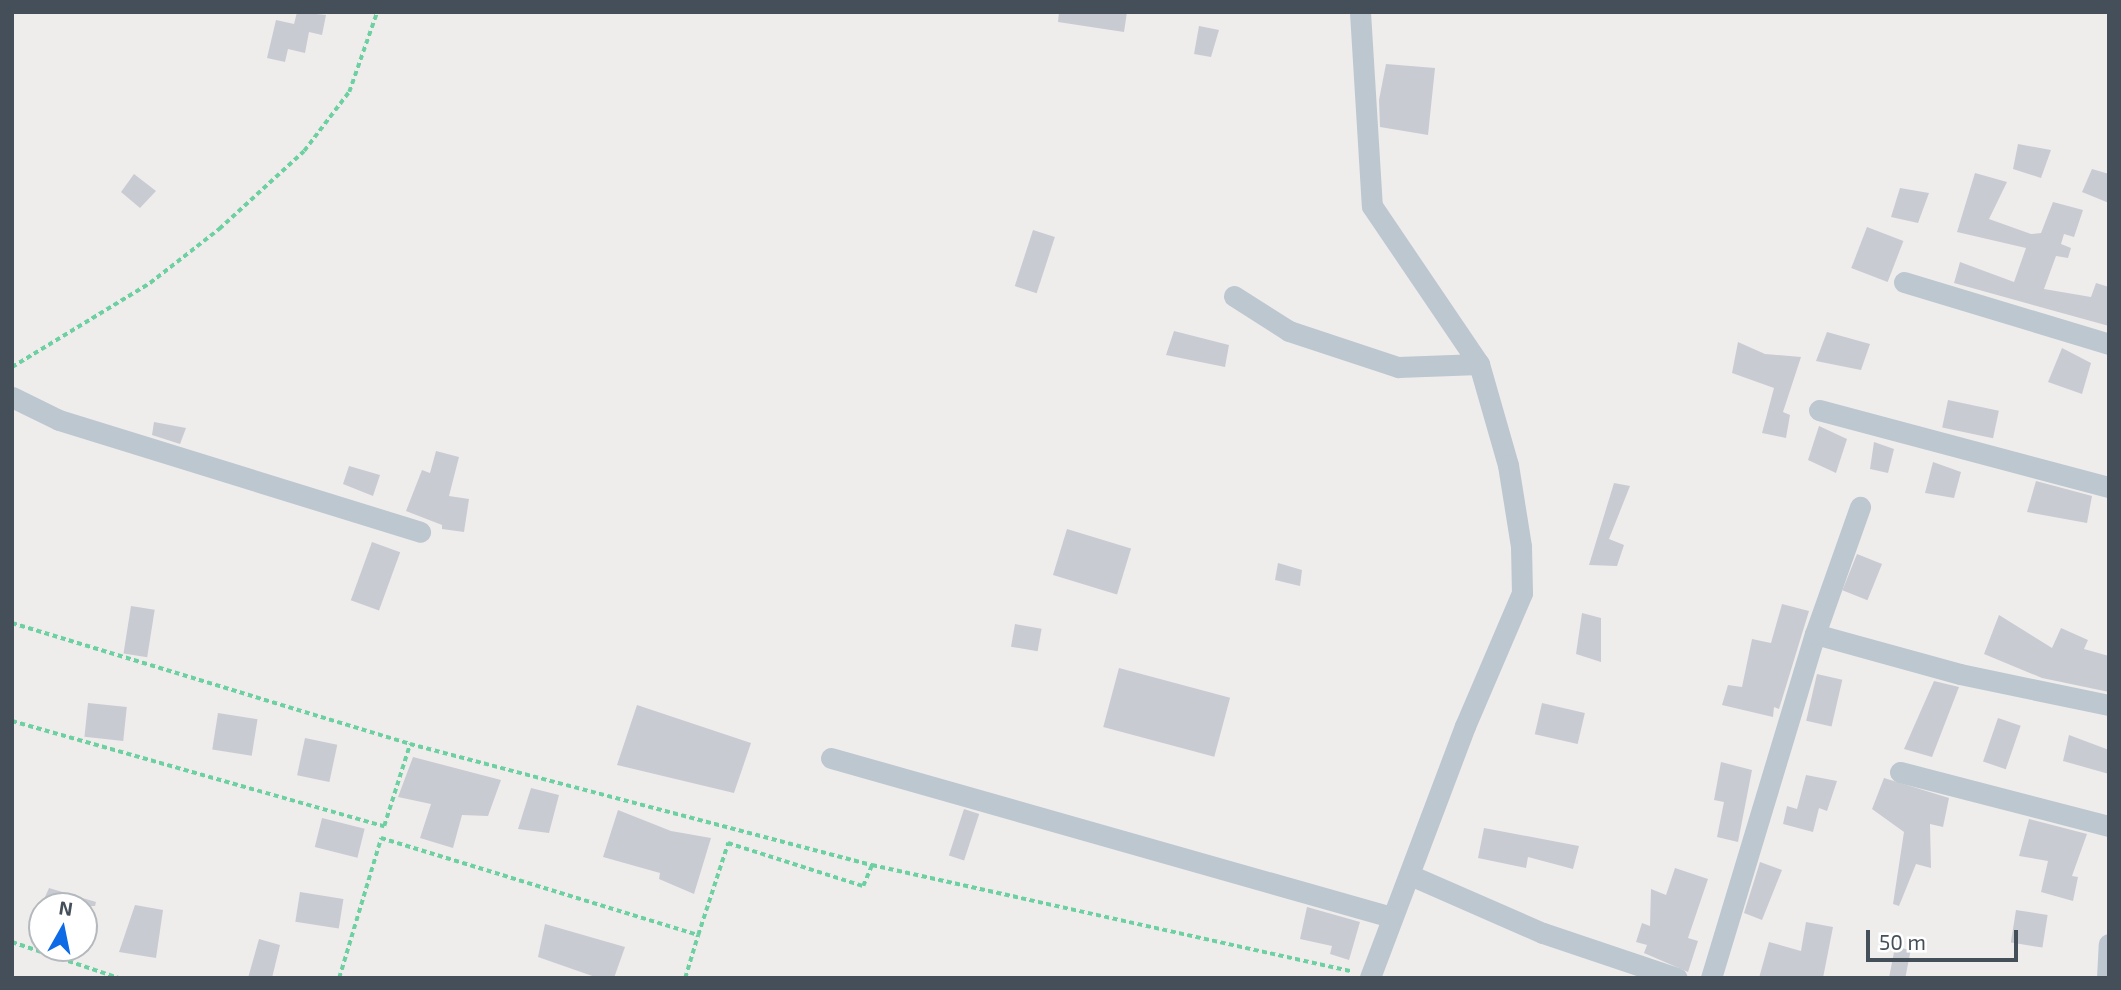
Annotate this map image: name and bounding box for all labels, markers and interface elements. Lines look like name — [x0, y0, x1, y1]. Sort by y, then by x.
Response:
north arrow — [28, 892, 98, 962]
text: N — [57, 895, 75, 920]
scale bar — [1869, 916, 2021, 960]
text: 50 m — [1879, 929, 1926, 954]

